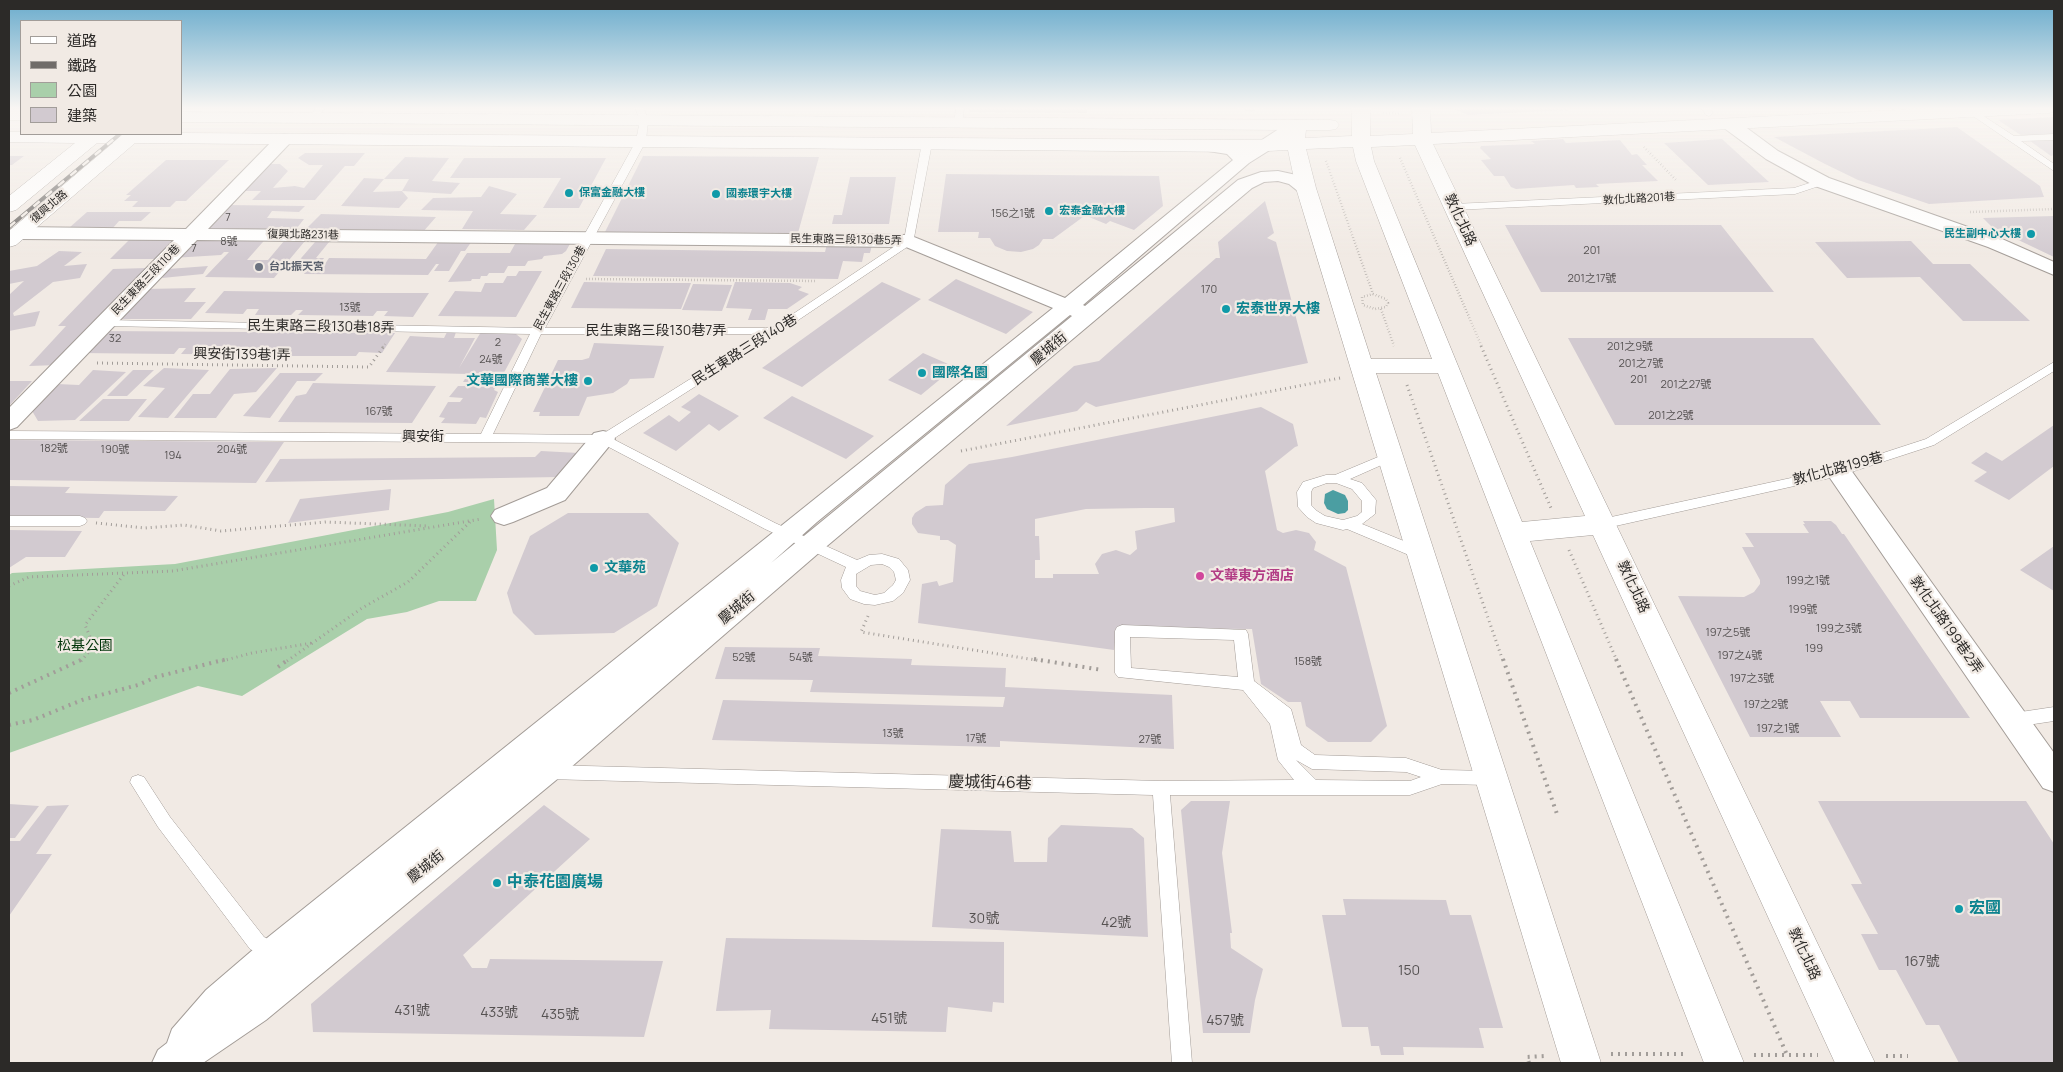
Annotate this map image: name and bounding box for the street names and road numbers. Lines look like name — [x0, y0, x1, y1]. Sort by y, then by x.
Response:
street label: 復興北路 — [28, 188, 70, 226]
street label: 敦化北路 — [1441, 191, 1479, 249]
street label: 敦化北路201巷 — [1603, 191, 1675, 207]
street label: 復興北路231巷 — [267, 228, 339, 242]
street label: 民生東路三段130巷5弄 — [790, 232, 902, 248]
street label: 民生東路三段110巷 — [109, 242, 183, 318]
street label: 民生東路三段130巷 — [531, 244, 589, 332]
street label: 民生東路三段140巷 — [690, 311, 800, 389]
street label: 民生東路三段130巷18弄 — [247, 317, 395, 337]
street label: 民生東路三段130巷7弄 — [586, 323, 726, 339]
street label: 慶城街 — [1028, 329, 1070, 369]
street label: 興安街139巷1弄 — [193, 346, 291, 364]
street label: 興安街 — [402, 429, 444, 445]
street label: 敦化北路199巷 — [1791, 449, 1885, 489]
street label: 敦化北路 — [1614, 558, 1652, 616]
street label: 敦化北路199巷2弄 — [1906, 573, 1986, 677]
street label: 慶城街 — [716, 588, 758, 628]
street label: 慶城街46巷 — [948, 773, 1032, 793]
street label: 慶城街 — [404, 847, 448, 887]
street label: 敦化北路 — [1785, 925, 1823, 983]

